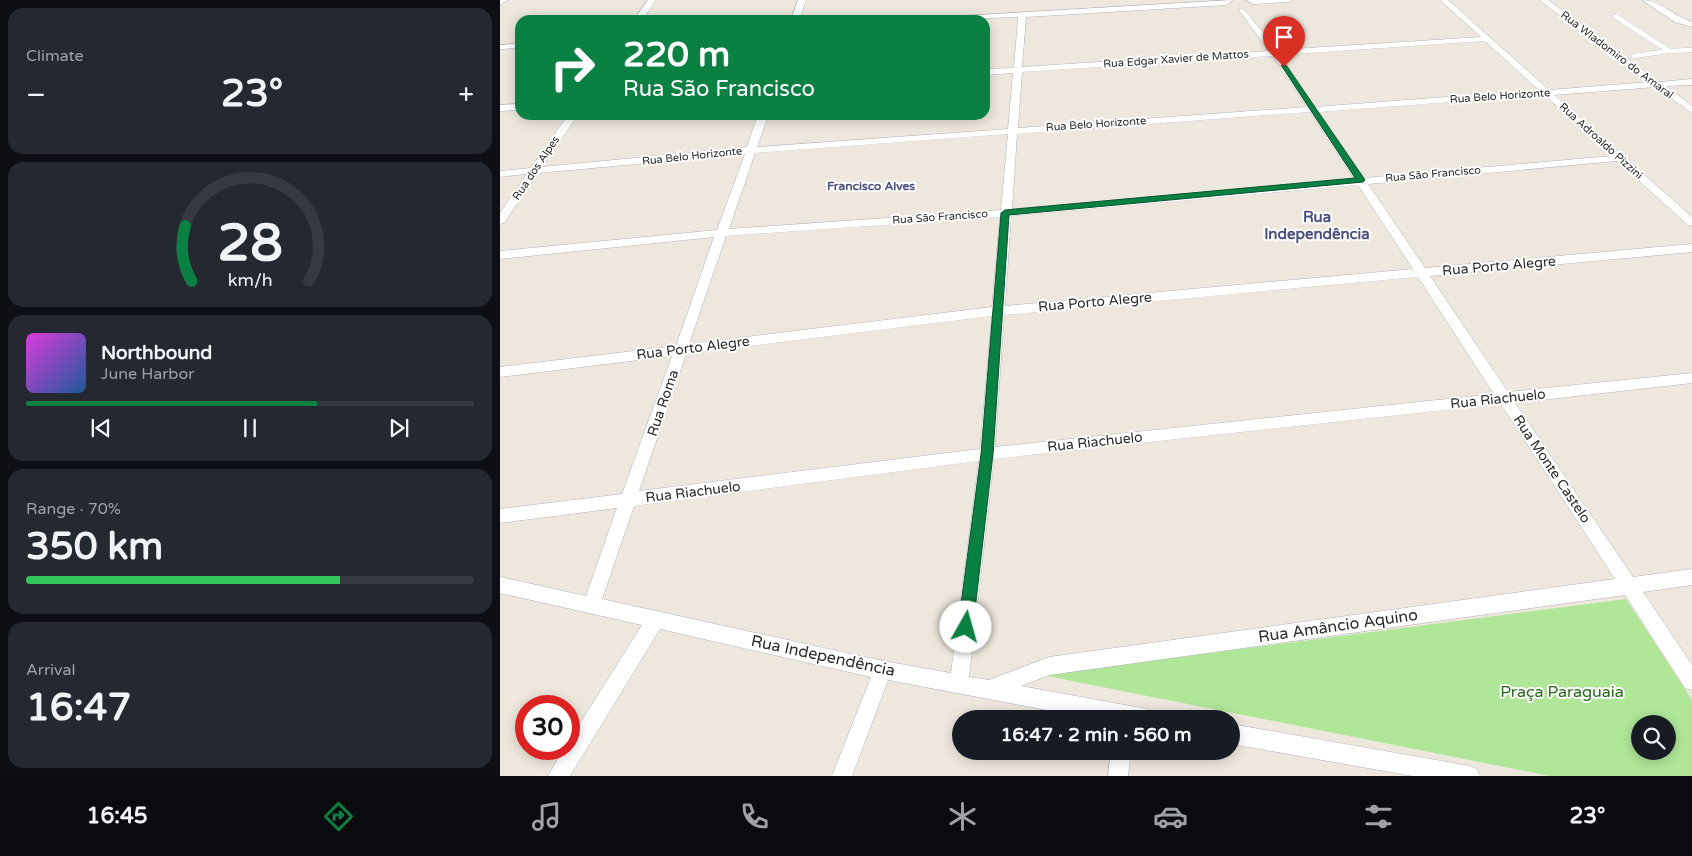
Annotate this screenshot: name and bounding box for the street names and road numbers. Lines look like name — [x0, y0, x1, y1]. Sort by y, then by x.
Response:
street label: Rua Wladomiro do Amaral — [1558, 8, 1676, 102]
street label: Rua Edgar Xavier de Mattos — [1103, 47, 1249, 71]
street label: Rua Belo Horizonte — [1449, 86, 1551, 106]
street label: Rua Adroaldo Pizzini — [1557, 100, 1645, 182]
street label: Rua Belo Horizonte — [1045, 114, 1147, 134]
street label: Rua dos Alpes — [510, 133, 562, 203]
street label: Rua Belo Horizonte — [641, 144, 743, 168]
street label: Rua São Francisco — [1385, 163, 1482, 185]
street label: Rua São Francisco — [892, 207, 989, 227]
street label: Rua Porto Alegre — [1441, 253, 1557, 279]
street label: Rua Porto Alegre — [1037, 289, 1153, 315]
street label: Rua Porto Alegre — [635, 333, 751, 363]
street label: Rua Roma — [644, 368, 682, 438]
street label: Rua Riachuelo — [1450, 386, 1546, 412]
street label: Rua Monte Castelo — [1510, 412, 1594, 526]
street label: Rua Riachuelo — [1047, 429, 1143, 455]
street label: Rua Riachuelo — [644, 478, 742, 506]
street label: Rua Amâncio Aquino — [1257, 605, 1419, 647]
street label: Rua Independência — [749, 631, 897, 681]

